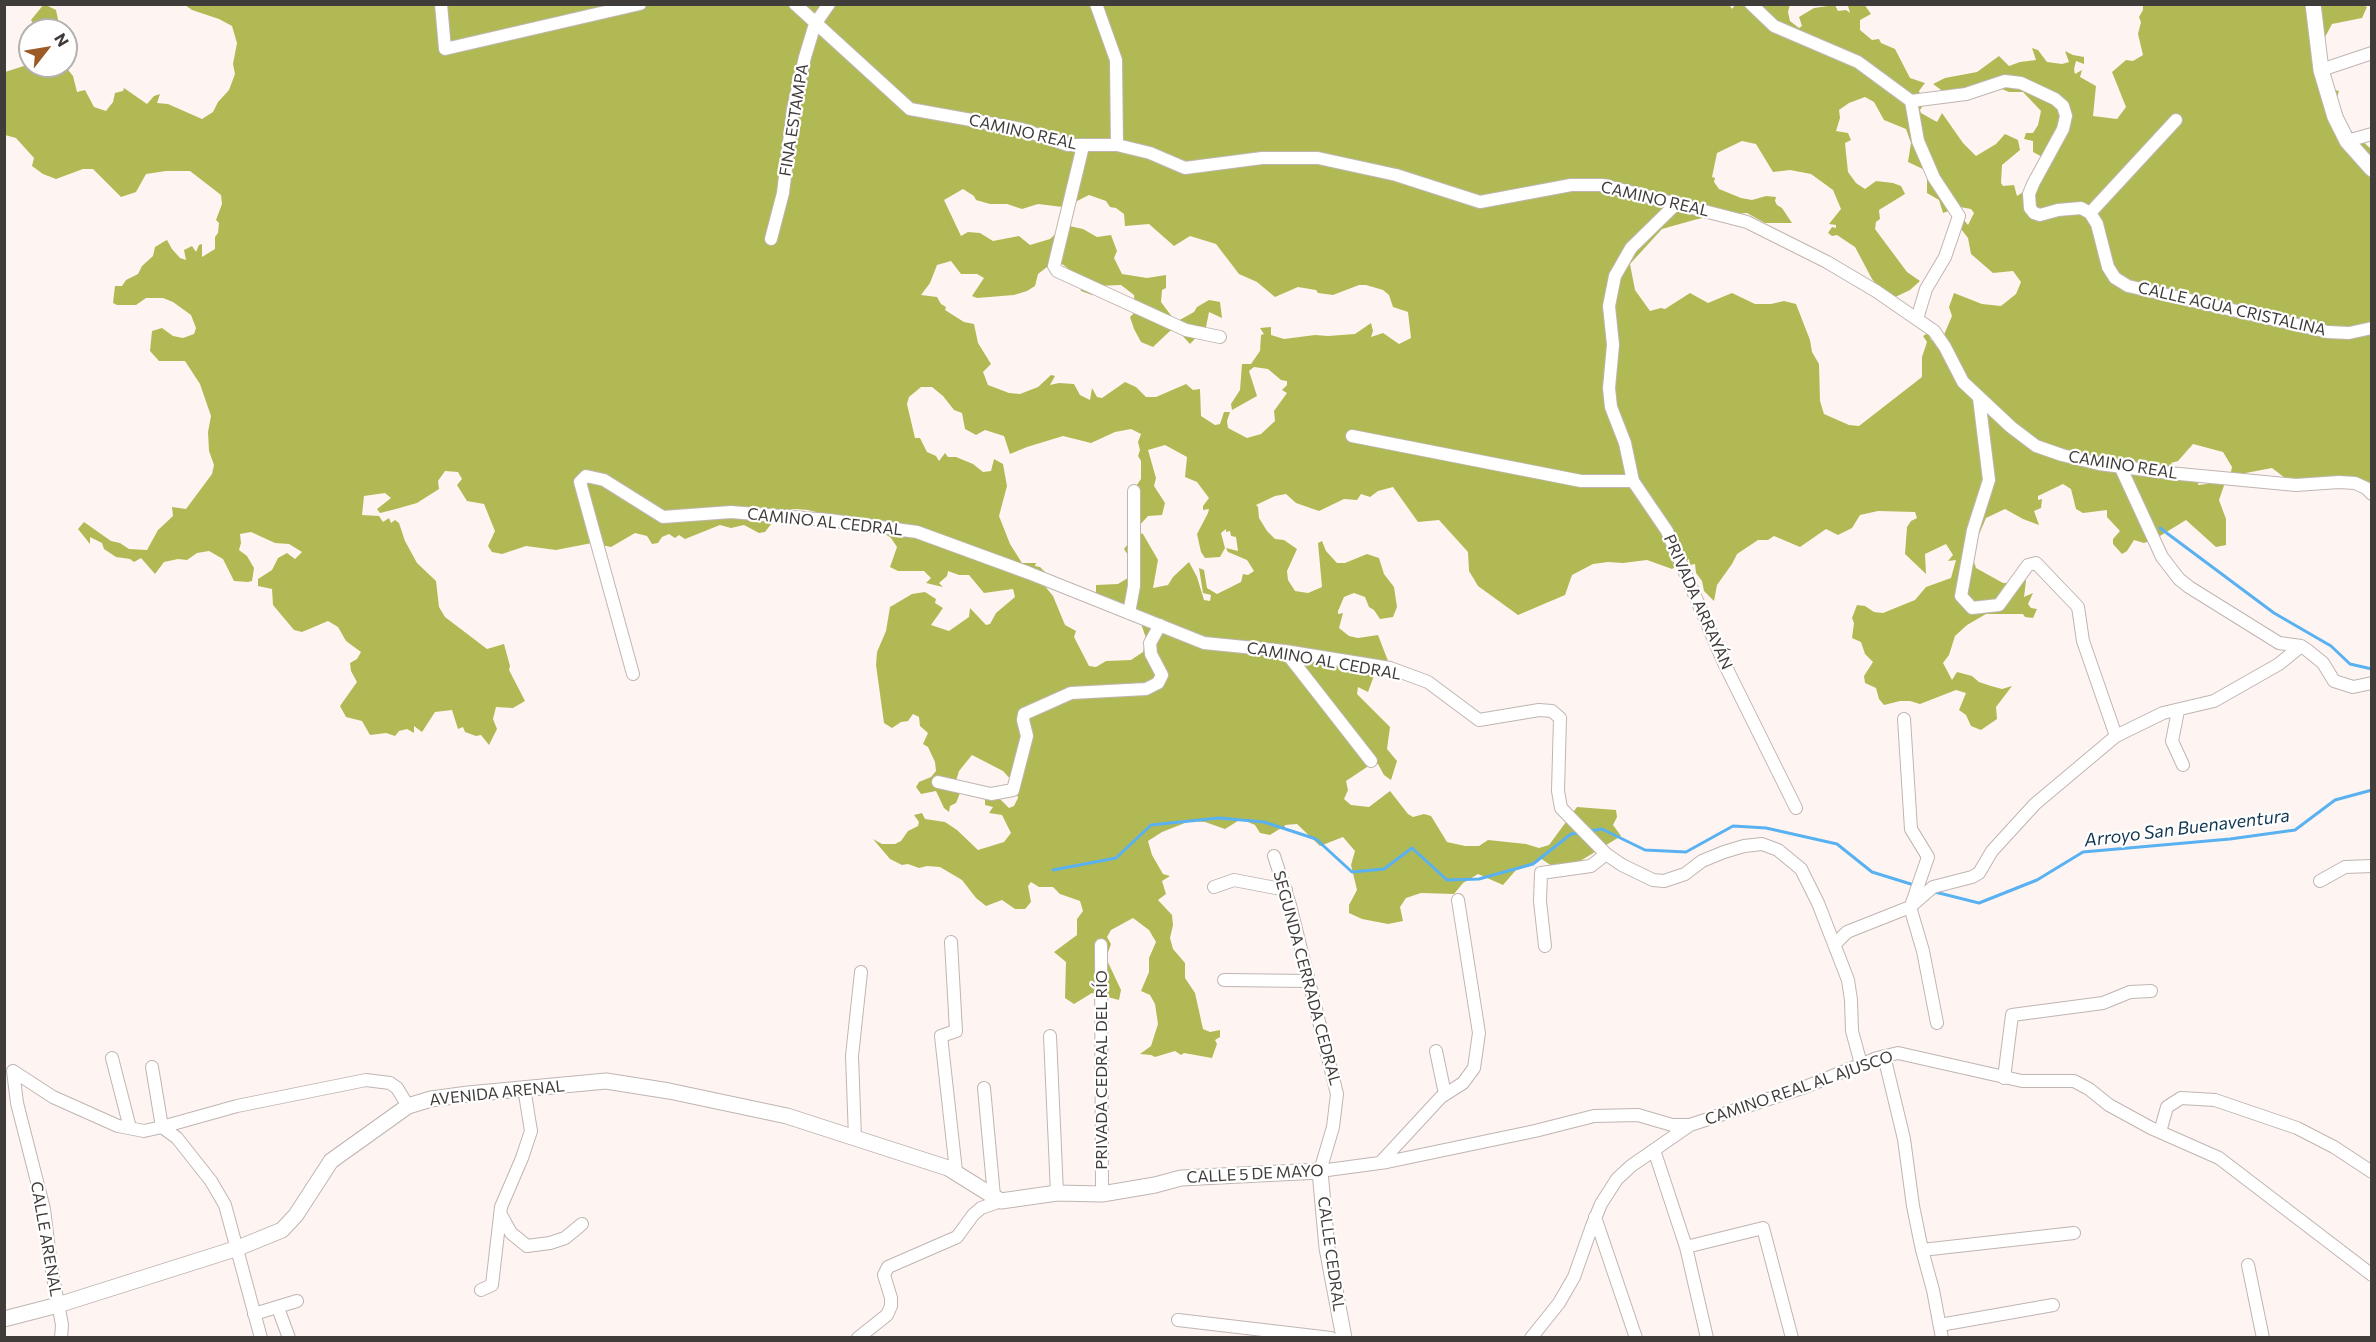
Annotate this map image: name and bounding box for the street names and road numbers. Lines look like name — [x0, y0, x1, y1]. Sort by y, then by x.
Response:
street label: FINA ESTAMPA — [776, 62, 812, 178]
street label: CAMINO REAL — [967, 110, 1079, 154]
street label: CAMINO REAL — [1599, 177, 1711, 221]
street label: CALLE AGUA CRISTALINA — [2136, 278, 2328, 340]
street label: CAMINO REAL — [2067, 447, 2179, 483]
street label: CAMINO AL CEDRAL — [746, 504, 904, 540]
street label: PRIVADA ARRAYÁN — [1660, 532, 1736, 672]
street label: CAMINO AL CEDRAL — [1245, 638, 1403, 684]
street label: SEGUNDA CERRADA CEDRAL — [1269, 869, 1345, 1087]
street label: PRIVADA CEDRAL DEL RÍO — [1092, 970, 1112, 1170]
street label: CAMINO REAL AL AJUSCO — [1702, 1047, 1896, 1129]
street label: AVENIDA ARENAL — [428, 1076, 566, 1110]
street label: CALLE 5 DE MAYO — [1186, 1161, 1324, 1187]
street label: CALLE ARENAL — [26, 1180, 66, 1298]
street label: CALLE CEDRAL — [1313, 1195, 1349, 1313]

